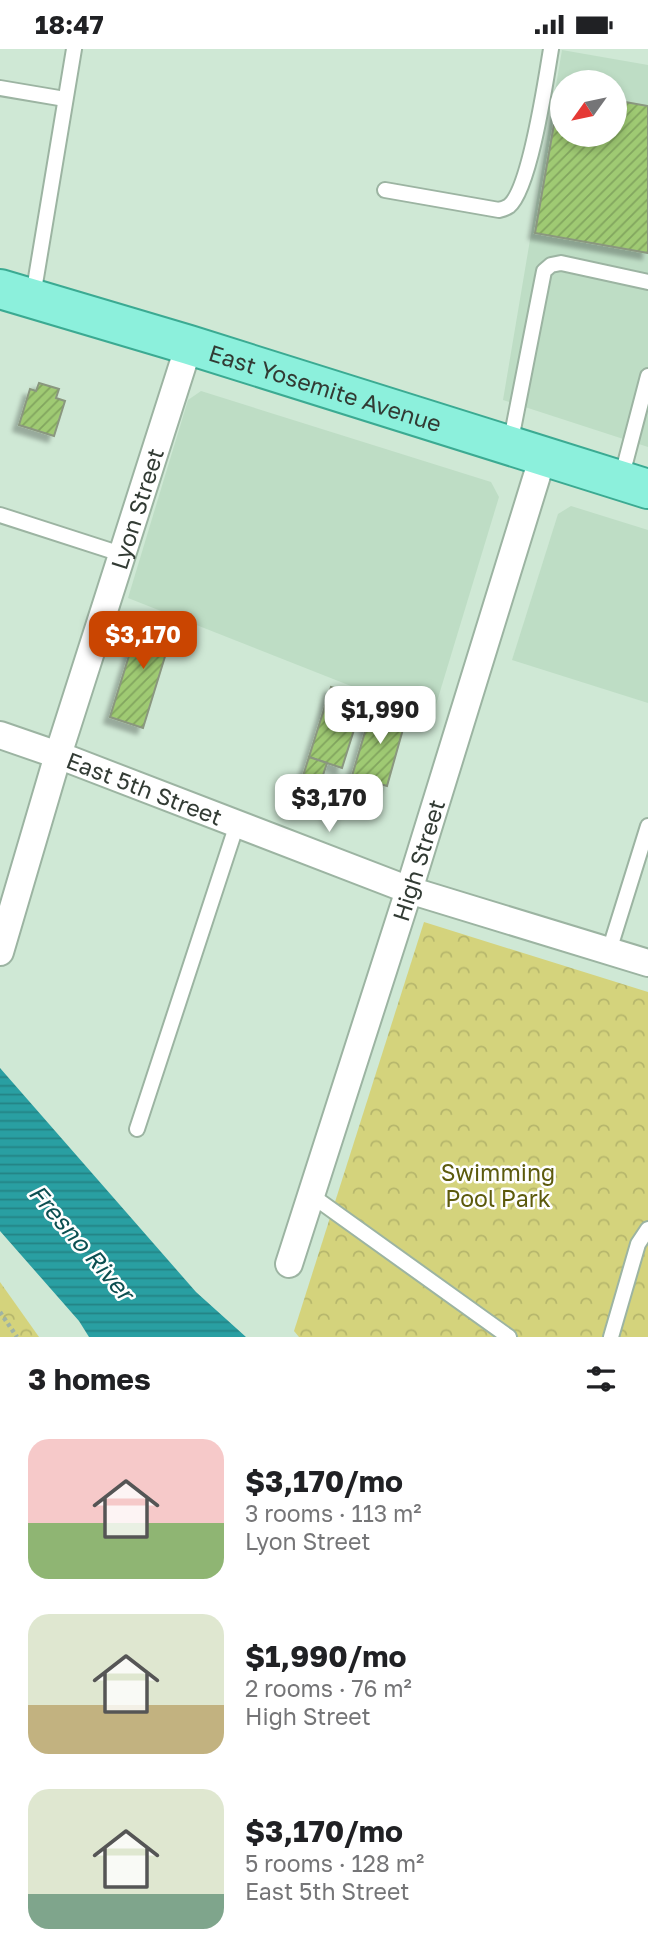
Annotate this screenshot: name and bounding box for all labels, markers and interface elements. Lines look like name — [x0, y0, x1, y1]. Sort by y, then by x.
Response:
text: 18:47 — [35, 9, 104, 40]
north arrow — [550, 70, 626, 147]
map controls — [550, 70, 627, 147]
street label: East Yosemite Avenue — [206, 338, 445, 437]
street label: Lyon Street — [104, 445, 169, 573]
pin: $3,170 — [86, 611, 200, 671]
text: $3,170 — [105, 620, 181, 648]
pin: $1,990 — [323, 687, 437, 746]
text: $1,990 — [341, 695, 419, 723]
street label: East 5th Street — [63, 746, 226, 831]
pin: $3,170 — [272, 775, 386, 834]
text: $3,170 — [291, 783, 367, 811]
street label: High Street — [386, 796, 450, 924]
park label: Swimming Pool Park — [441, 1158, 555, 1212]
water label: Fresno River — [24, 1178, 143, 1309]
icon: filters — [582, 1360, 620, 1398]
text: 3 homes — [28, 1361, 151, 1397]
text: $3,170/mo — [245, 1463, 403, 1499]
icon: home — [84, 1467, 168, 1551]
text: 3 rooms · 113 m² — [245, 1499, 422, 1527]
text: Lyon Street — [245, 1527, 370, 1555]
text: $1,990/mo — [245, 1638, 406, 1674]
icon: home — [84, 1642, 168, 1726]
text: 2 rooms · 76 m² — [245, 1674, 412, 1702]
text: High Street — [245, 1702, 371, 1730]
text: $3,170/mo — [245, 1813, 403, 1849]
icon: home — [84, 1817, 168, 1901]
text: 5 rooms · 128 m² — [245, 1849, 424, 1877]
text: East 5th Street — [245, 1877, 409, 1905]

